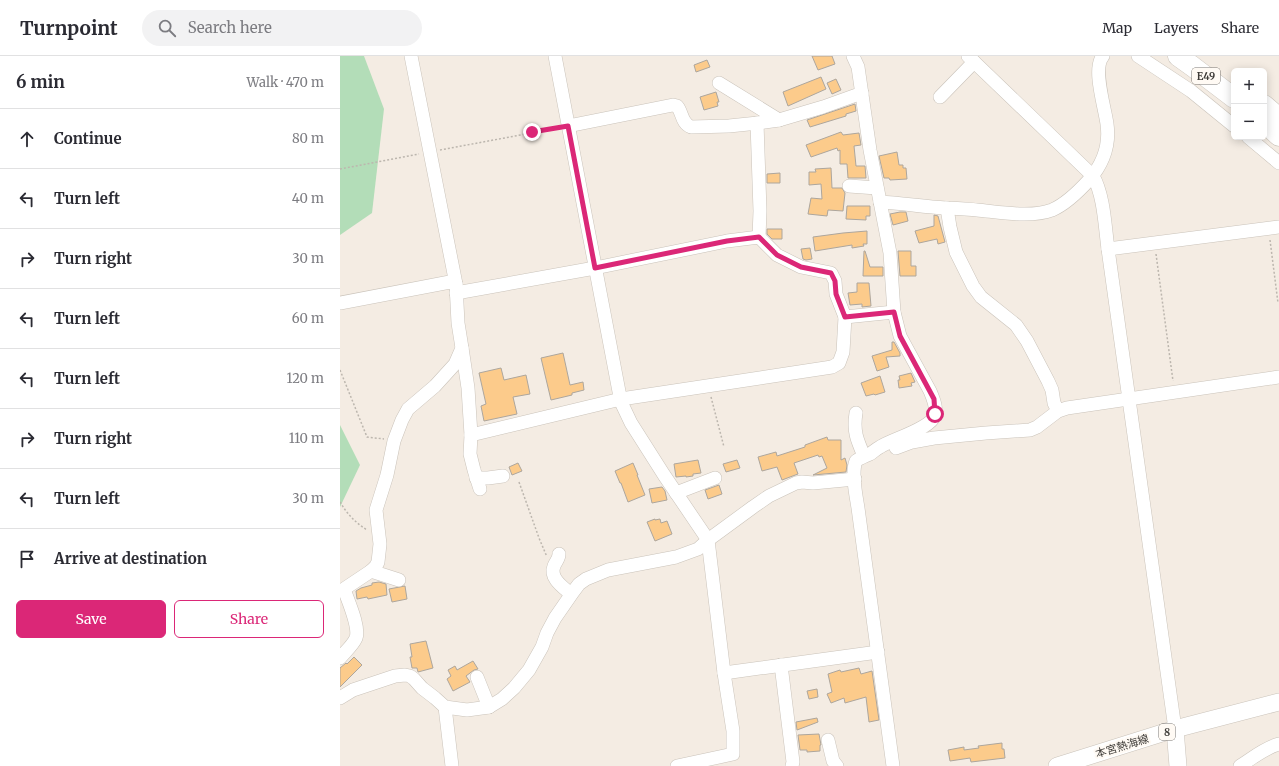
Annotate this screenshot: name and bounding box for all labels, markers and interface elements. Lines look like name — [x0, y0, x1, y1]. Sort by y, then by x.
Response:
search box — [142, 10, 422, 46]
text: Turnpoint — [20, 16, 118, 40]
icon: search — [156, 17, 178, 39]
text: Search here — [188, 18, 272, 37]
text: Map — [1102, 19, 1132, 37]
text: Layers — [1154, 19, 1199, 37]
text: Share — [1221, 19, 1259, 37]
road number: E49 — [1192, 68, 1220, 84]
map controls — [1231, 68, 1267, 140]
button: + — [1231, 68, 1267, 104]
text: 6 min — [16, 71, 65, 93]
text: Walk · 470 m — [246, 74, 324, 91]
button: − — [1231, 104, 1267, 140]
route end — [523, 123, 541, 141]
icon: ahead — [16, 128, 38, 150]
text: Continue — [54, 129, 122, 148]
text: 80 m — [292, 130, 324, 147]
icon: left — [16, 188, 38, 210]
text: Turn left — [54, 189, 120, 208]
text: 40 m — [292, 190, 324, 207]
icon: right — [16, 248, 38, 270]
text: Turn right — [54, 249, 132, 268]
text: 30 m — [292, 250, 324, 267]
icon: left — [16, 308, 38, 330]
text: Turn left — [54, 309, 120, 328]
text: 60 m — [292, 310, 324, 327]
icon: left — [16, 368, 38, 390]
text: Turn left — [54, 369, 120, 388]
text: 120 m — [286, 370, 324, 387]
route start — [926, 405, 944, 423]
icon: right — [16, 428, 38, 450]
text: Turn right — [54, 429, 132, 448]
text: 110 m — [289, 430, 324, 447]
icon: left — [16, 488, 38, 510]
text: Turn left — [54, 489, 120, 508]
text: 30 m — [292, 490, 324, 507]
icon: arrive — [16, 548, 38, 570]
text: Arrive at destination — [54, 549, 207, 568]
button: Save — [16, 600, 166, 638]
button: Share — [174, 600, 324, 638]
road number: 8 — [1159, 724, 1175, 740]
street label: 本宮熱海線 — [1094, 731, 1150, 761]

